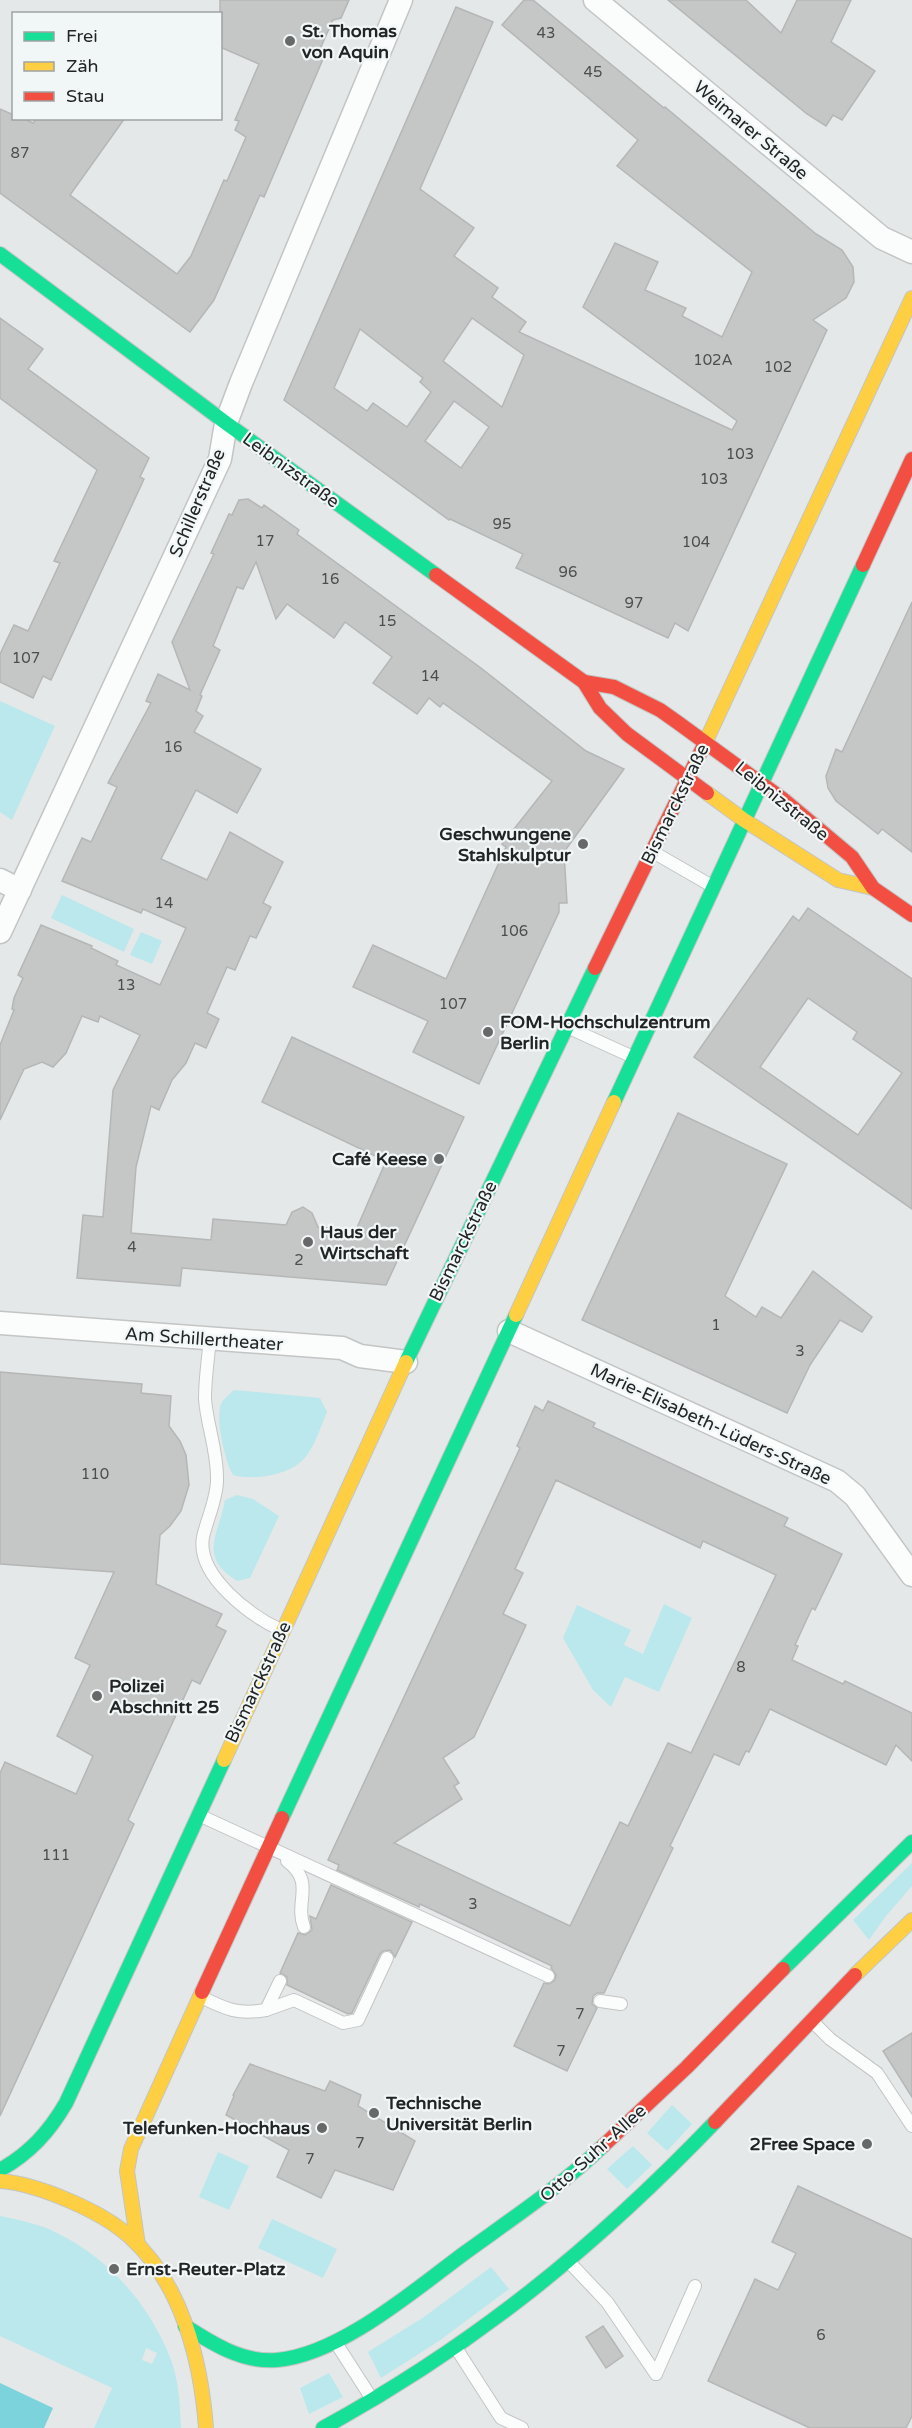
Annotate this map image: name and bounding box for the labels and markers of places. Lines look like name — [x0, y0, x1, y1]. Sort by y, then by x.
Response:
place label: St. Thomas von Aquin — [302, 20, 397, 63]
marker: St. Thomas von Aquin — [283, 34, 297, 48]
place label: Geschwungene Stahlskulptur — [439, 823, 572, 866]
marker: Geschwungene Stahlskulptur — [576, 837, 590, 851]
place label: FOM-Hochschulzentrum Berlin — [500, 1011, 711, 1054]
marker: FOM-Hochschulzentrum Berlin — [481, 1025, 495, 1039]
place label: Café Keese — [332, 1148, 427, 1170]
marker: Café Keese — [432, 1152, 446, 1166]
place label: Haus der Wirtschaft — [320, 1221, 409, 1264]
marker: Haus der Wirtschaft — [301, 1235, 315, 1249]
place label: Polizei Abschnitt 25 — [109, 1675, 219, 1718]
marker: Polizei Abschnitt 25 — [90, 1689, 104, 1703]
place label: Technische Universität Berlin — [385, 2092, 532, 2135]
marker: Technische Universität Berlin — [367, 2106, 381, 2120]
place label: Telefunken-Hochhaus — [122, 2117, 310, 2139]
marker: Telefunken-Hochhaus — [315, 2121, 329, 2135]
place label: 2Free Space — [749, 2133, 855, 2155]
marker: 2Free Space — [860, 2137, 874, 2151]
place label: Ernst-Reuter-Platz — [126, 2258, 285, 2280]
marker: Ernst-Reuter-Platz — [107, 2262, 121, 2276]

